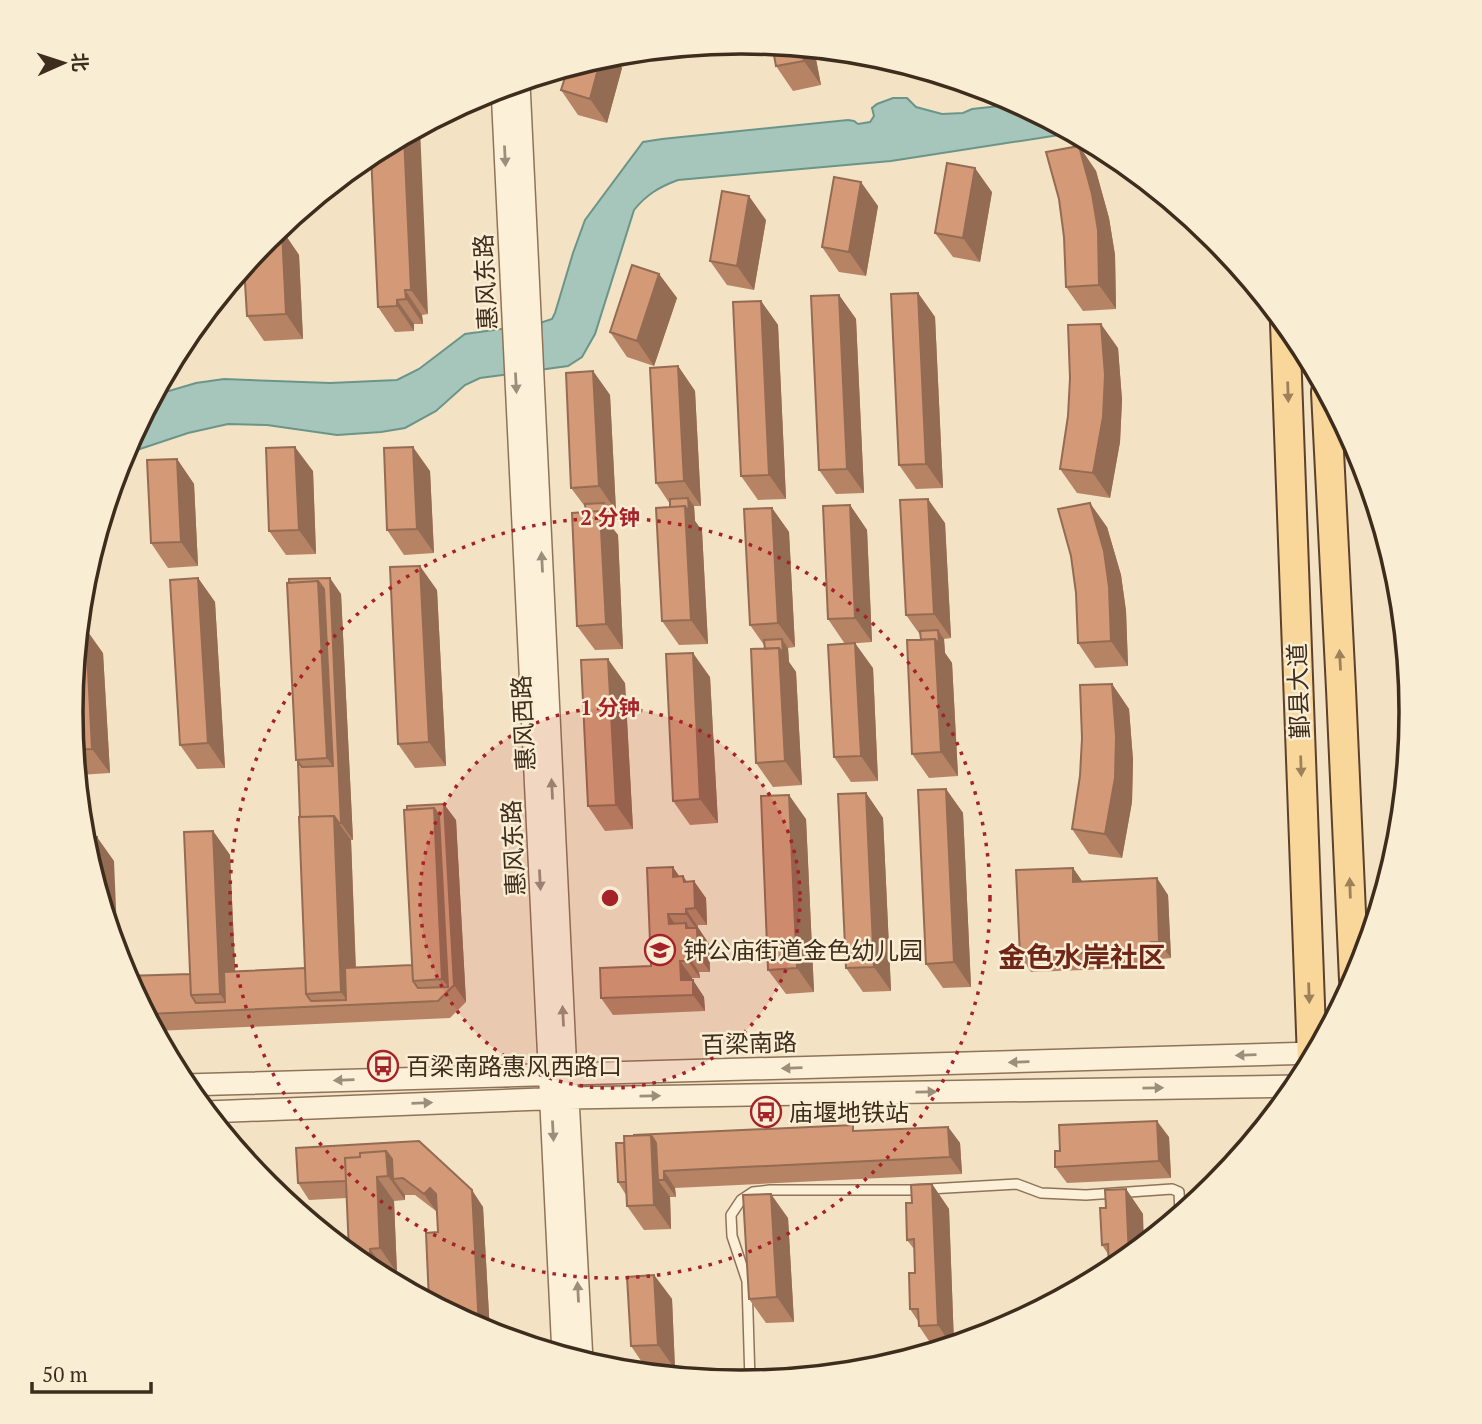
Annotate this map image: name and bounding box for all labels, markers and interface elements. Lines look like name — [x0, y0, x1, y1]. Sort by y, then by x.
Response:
north arrow — [28, 28, 98, 98]
text: 北 — [67, 52, 93, 72]
one-way arrow — [500, 145, 511, 167]
street label: 惠风东路 — [467, 233, 503, 331]
one-way arrow — [511, 372, 522, 394]
one-way arrow — [1282, 381, 1293, 403]
text: 2 分钟 — [580, 503, 640, 531]
one-way arrow — [536, 551, 547, 573]
street label: 鄞县大道 — [1280, 642, 1316, 740]
one-way arrow — [1334, 649, 1345, 671]
street label: 惠风西路 — [505, 674, 541, 772]
text: 1 分钟 — [580, 693, 640, 721]
one-way arrow — [1296, 755, 1307, 777]
one-way arrow — [547, 778, 558, 800]
street label: 惠风东路 — [495, 799, 531, 897]
one-way arrow — [535, 869, 546, 891]
one-way arrow — [1344, 876, 1355, 898]
centre of rings — [598, 886, 622, 910]
school or university icon: 钟公庙街道金色幼儿园 — [643, 933, 677, 967]
place label: 钟公庙街道金色幼儿园 — [683, 934, 923, 966]
district label: 金色水岸社区 — [998, 938, 1166, 975]
one-way arrow — [1304, 982, 1315, 1004]
one-way arrow — [558, 1005, 569, 1027]
street label: 百梁南路 — [700, 1025, 798, 1061]
bus stop icon: 百梁南路惠风西路口 — [366, 1049, 400, 1083]
place label: 百梁南路惠风西路口 — [406, 1050, 622, 1082]
one-way arrow — [1235, 1050, 1257, 1061]
one-way arrow — [1008, 1056, 1030, 1068]
one-way arrow — [780, 1062, 802, 1074]
one-way arrow — [333, 1075, 355, 1086]
one-way arrow — [1143, 1082, 1165, 1094]
one-way arrow — [915, 1086, 937, 1098]
one-way arrow — [639, 1090, 661, 1102]
bus stop icon: 庙堰地铁站 — [749, 1095, 783, 1129]
place label: 庙堰地铁站 — [789, 1096, 909, 1128]
one-way arrow — [411, 1098, 433, 1109]
one-way arrow — [548, 1120, 559, 1142]
one-way arrow — [572, 1281, 583, 1303]
scale bar — [32, 1350, 150, 1394]
text: 50 m — [42, 1360, 88, 1388]

